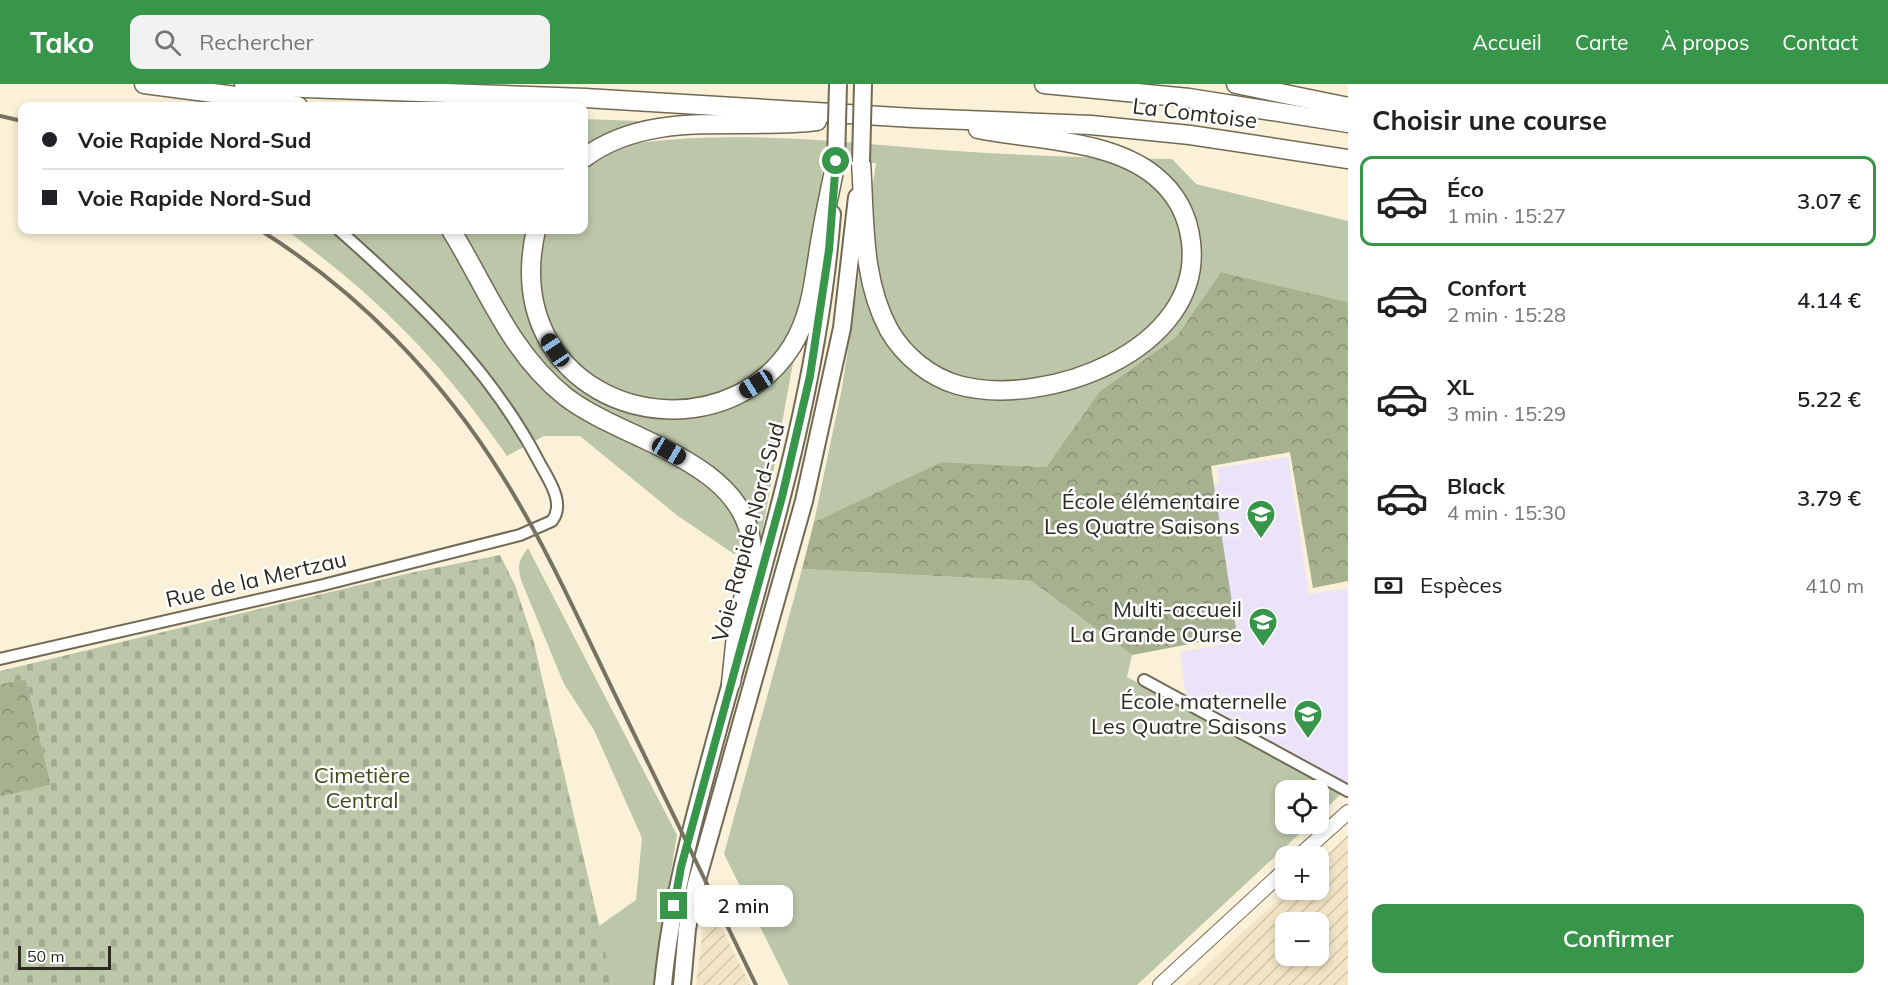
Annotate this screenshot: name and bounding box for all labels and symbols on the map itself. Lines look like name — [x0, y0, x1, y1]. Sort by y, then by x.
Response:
street label: La Comtoise — [1131, 91, 1259, 135]
route start — [822, 147, 849, 174]
car — [537, 330, 573, 370]
car — [736, 367, 776, 401]
street label: Voie Rapide Nord-Sud — [705, 419, 791, 645]
car — [649, 434, 689, 468]
place label: École élémentaire Les Quatre Saisons — [1044, 487, 1240, 540]
school or university icon: École élémentaire Les Quatre Saisons — [1245, 498, 1277, 540]
street label: Rue de la Mertzau — [163, 545, 349, 613]
place label: Multi-accueil La Grande Ourse — [1070, 595, 1242, 648]
school or university icon: Multi-accueil La Grande Ourse — [1247, 606, 1279, 648]
place label: École maternelle Les Quatre Saisons — [1091, 687, 1287, 740]
school or university icon: École maternelle Les Quatre Saisons — [1292, 698, 1324, 740]
park label: Cimetière Central — [314, 761, 410, 814]
callout: 2 min — [695, 885, 794, 927]
route end — [660, 892, 687, 919]
scale bar — [18, 943, 111, 970]

